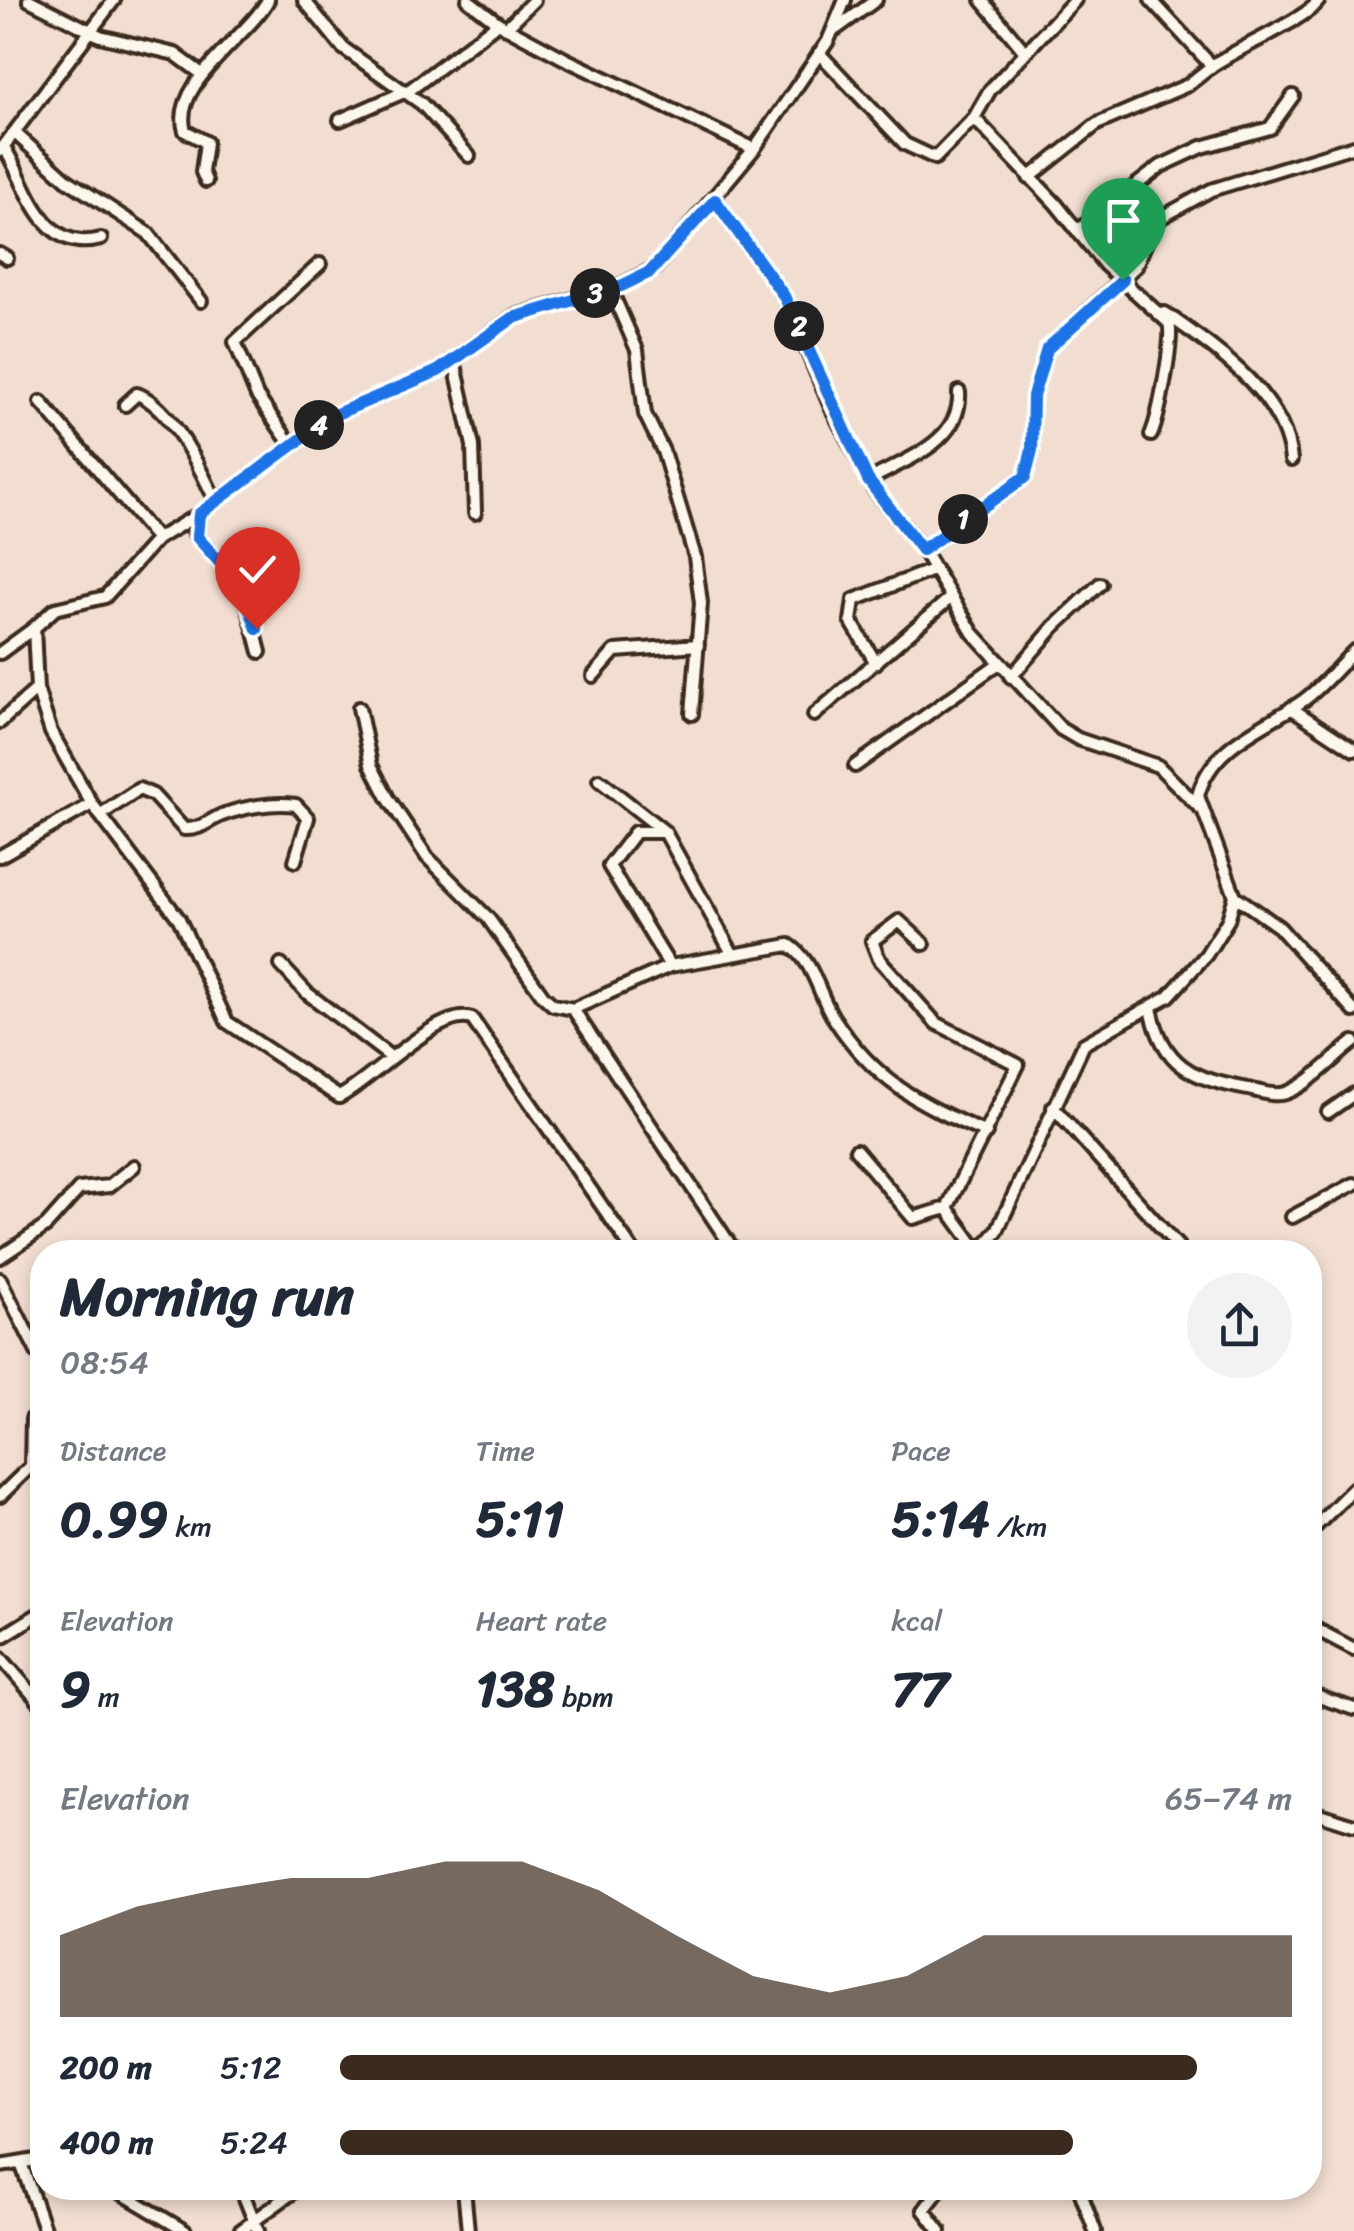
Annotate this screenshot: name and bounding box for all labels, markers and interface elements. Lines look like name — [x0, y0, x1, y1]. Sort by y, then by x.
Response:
pin — [1081, 178, 1166, 281]
icon: arrive — [1096, 193, 1151, 248]
pin: 3 — [570, 268, 620, 318]
text: 3 — [587, 268, 603, 317]
pin: 2 — [774, 301, 824, 351]
text: 2 — [791, 301, 807, 350]
pin: 4 — [294, 400, 344, 450]
text: 4 — [310, 400, 328, 449]
pin: 1 — [938, 494, 988, 544]
text: 1 — [957, 494, 969, 543]
pin — [215, 527, 300, 630]
icon: check — [230, 542, 285, 597]
text: Morning run — [60, 1248, 354, 1345]
button: share — [1187, 1273, 1292, 1378]
text: 08:54 — [60, 1334, 149, 1391]
text: Distance — [60, 1426, 166, 1475]
text: Time — [476, 1426, 535, 1475]
text: Pace — [891, 1426, 951, 1475]
text: 0.99 — [60, 1475, 168, 1564]
text: 5:11 — [476, 1475, 564, 1564]
text: 5:14 — [891, 1475, 990, 1564]
text: km — [168, 1502, 212, 1551]
text: /km — [990, 1502, 1047, 1551]
text: Elevation — [60, 1596, 173, 1645]
text: Heart rate — [476, 1596, 607, 1645]
text: kcal — [891, 1596, 942, 1645]
text: 9 — [60, 1645, 91, 1734]
text: 138 — [476, 1645, 555, 1734]
text: 77 — [891, 1645, 948, 1734]
text: m — [91, 1672, 120, 1721]
text: bpm — [555, 1672, 614, 1721]
text: Elevation — [60, 1770, 190, 1827]
text: 65–74 m — [1165, 1770, 1292, 1827]
text: 200 m — [60, 2039, 152, 2096]
text: 5:12 — [220, 2039, 281, 2096]
text: 400 m — [60, 2114, 153, 2171]
text: 5:24 — [220, 2114, 288, 2171]

